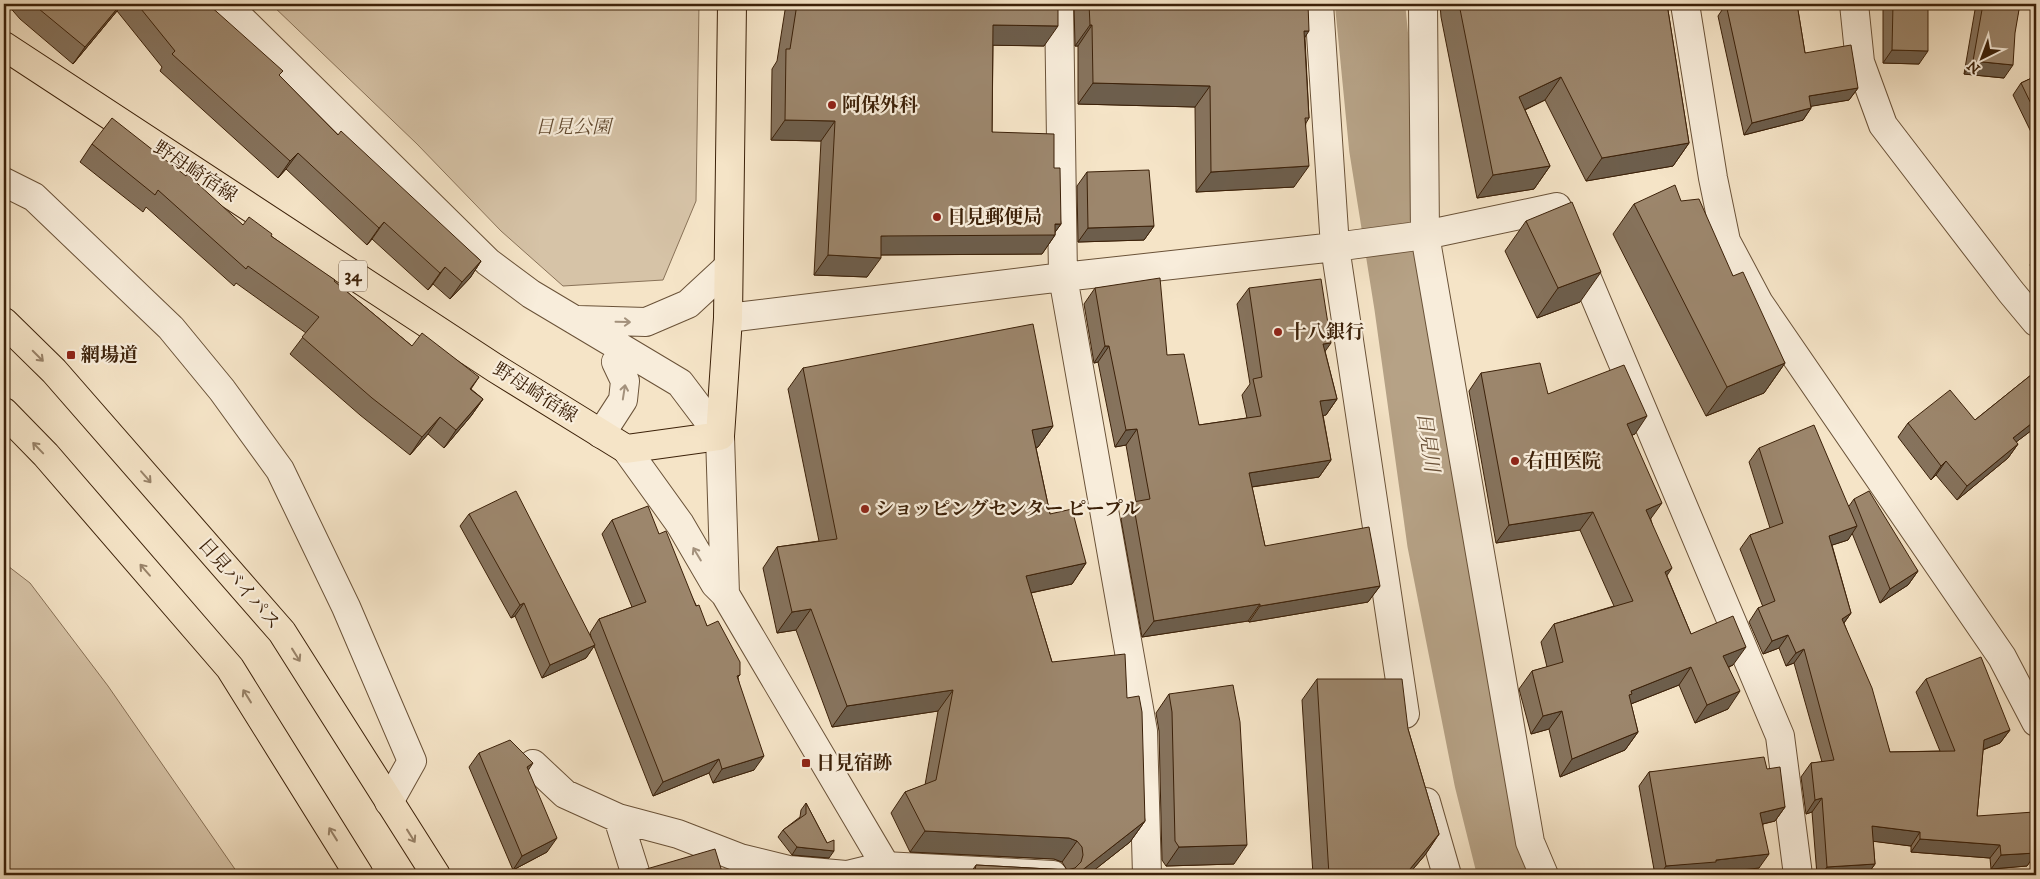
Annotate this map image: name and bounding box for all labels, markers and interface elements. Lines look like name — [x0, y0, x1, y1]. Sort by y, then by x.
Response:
north arrow — [1958, 32, 2008, 82]
text: N — [1963, 56, 1984, 77]
place label: 阿保外科 — [842, 94, 918, 117]
marker: 阿保外科 — [826, 99, 838, 111]
park label: 日見公園 — [535, 116, 614, 139]
street label: 野母崎宿線 — [149, 136, 241, 208]
place label: 日見郵便局 — [947, 206, 1042, 229]
marker: 日見郵便局 — [931, 211, 943, 223]
road number: 34 — [339, 260, 367, 292]
one-way arrow — [614, 317, 631, 327]
place label: 十八銀行 — [1288, 321, 1364, 344]
marker: 十八銀行 — [1272, 326, 1284, 338]
place label: 網場道 — [81, 344, 138, 367]
marker: 網場道 — [65, 349, 77, 361]
one-way arrow — [32, 350, 45, 362]
street label: 野母崎宿線 — [489, 358, 581, 428]
one-way arrow — [619, 385, 629, 401]
water label: 日見川 — [1410, 411, 1444, 475]
one-way arrow — [32, 441, 44, 454]
place label: 右田医院 — [1525, 450, 1601, 473]
marker: 右田医院 — [1509, 455, 1521, 467]
one-way arrow — [141, 471, 152, 484]
place label: ショッピングセンター ピープル — [875, 498, 1141, 521]
marker: ショッピングセンター ピープル — [859, 503, 871, 515]
street label: 日見バイパス — [193, 534, 285, 634]
one-way arrow — [692, 548, 702, 562]
one-way arrow — [140, 564, 151, 577]
one-way arrow — [291, 647, 301, 661]
one-way arrow — [242, 689, 252, 703]
place label: 日見宿跡 — [816, 752, 892, 775]
marker: 日見宿跡 — [800, 757, 812, 769]
one-way arrow — [328, 827, 338, 841]
one-way arrow — [406, 829, 416, 843]

